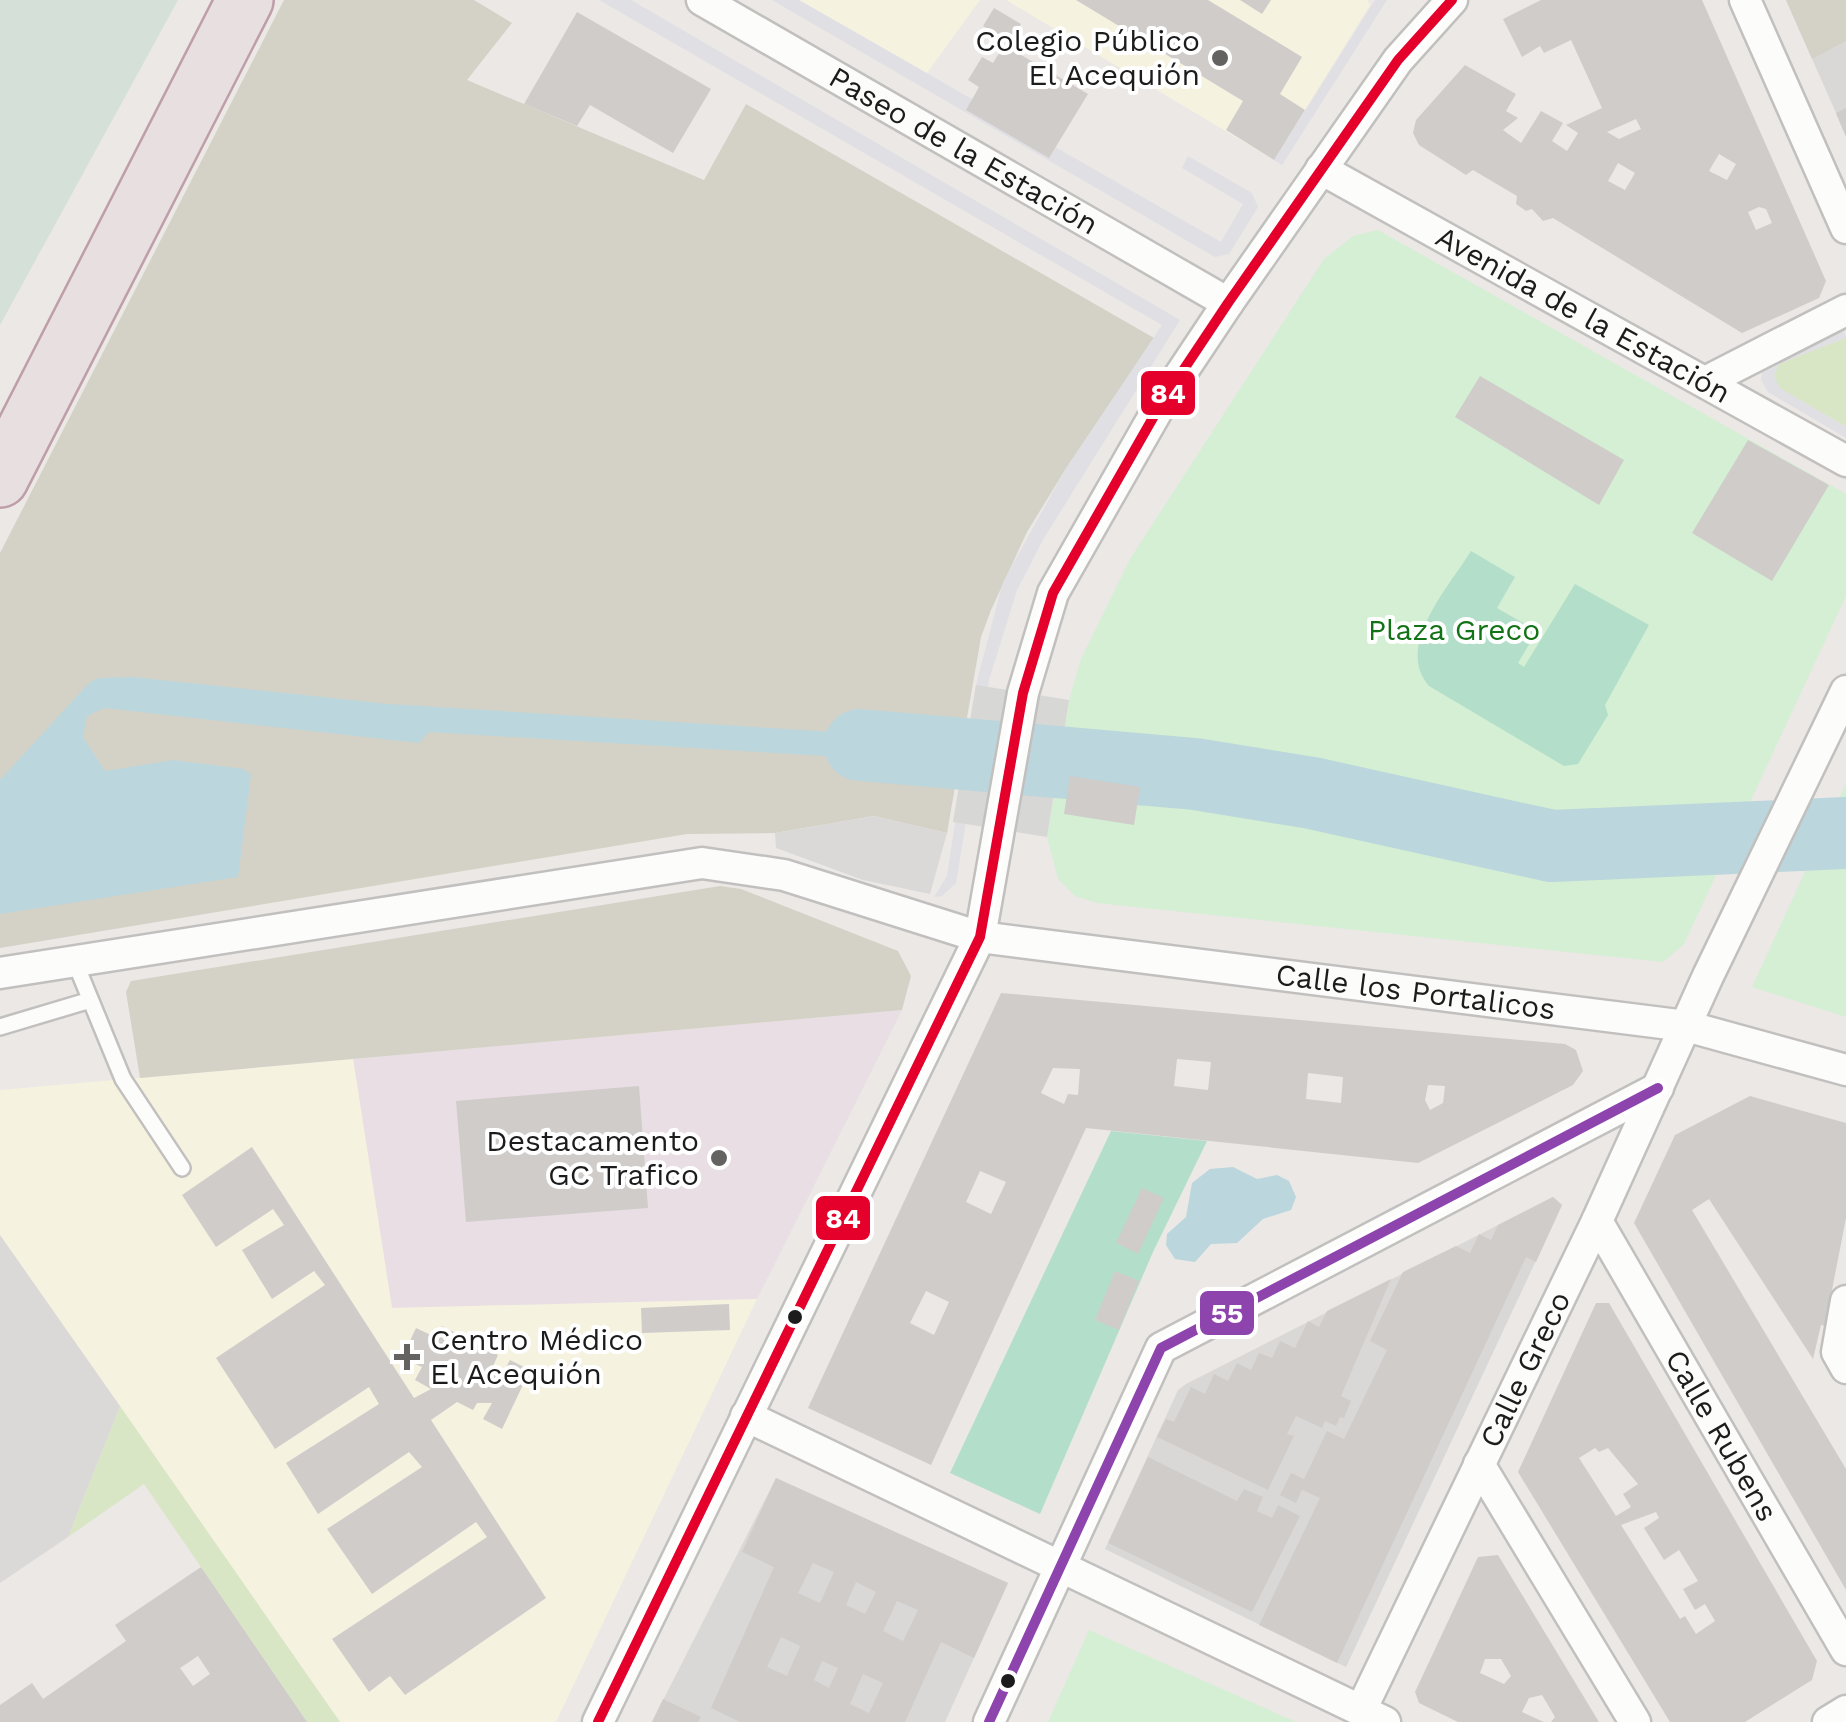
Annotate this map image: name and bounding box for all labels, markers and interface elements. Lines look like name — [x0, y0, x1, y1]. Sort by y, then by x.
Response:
place label: Colegio Público El Acequión — [975, 23, 1200, 92]
marker: Colegio Público El Acequión — [1209, 47, 1231, 69]
street label: Paseo de la Estación — [823, 59, 1105, 242]
street label: Avenida de la Estación — [1430, 218, 1737, 410]
line badge: 84 — [1139, 369, 1197, 417]
text: 84 — [1150, 377, 1186, 410]
park label: Plaza Greco — [1368, 612, 1540, 647]
street label: Calle los Portalicos — [1274, 956, 1557, 1026]
place label: Destacamento GC Trafico — [486, 1123, 699, 1192]
marker: Destacamento GC Trafico — [708, 1147, 730, 1169]
line badge: 84 — [814, 1194, 872, 1242]
text: 84 — [825, 1202, 861, 1235]
street label: Calle Greco — [1472, 1286, 1577, 1453]
line badge: 55 — [1198, 1289, 1256, 1337]
text: 55 — [1211, 1297, 1243, 1330]
unlabelled marker — [785, 1307, 805, 1327]
place label: Centro Médico El Acequión — [430, 1322, 643, 1391]
street label: Calle Rubens — [1659, 1343, 1785, 1527]
marker: Centro Médico El Acequión — [394, 1344, 420, 1370]
unlabelled marker — [998, 1671, 1018, 1691]

